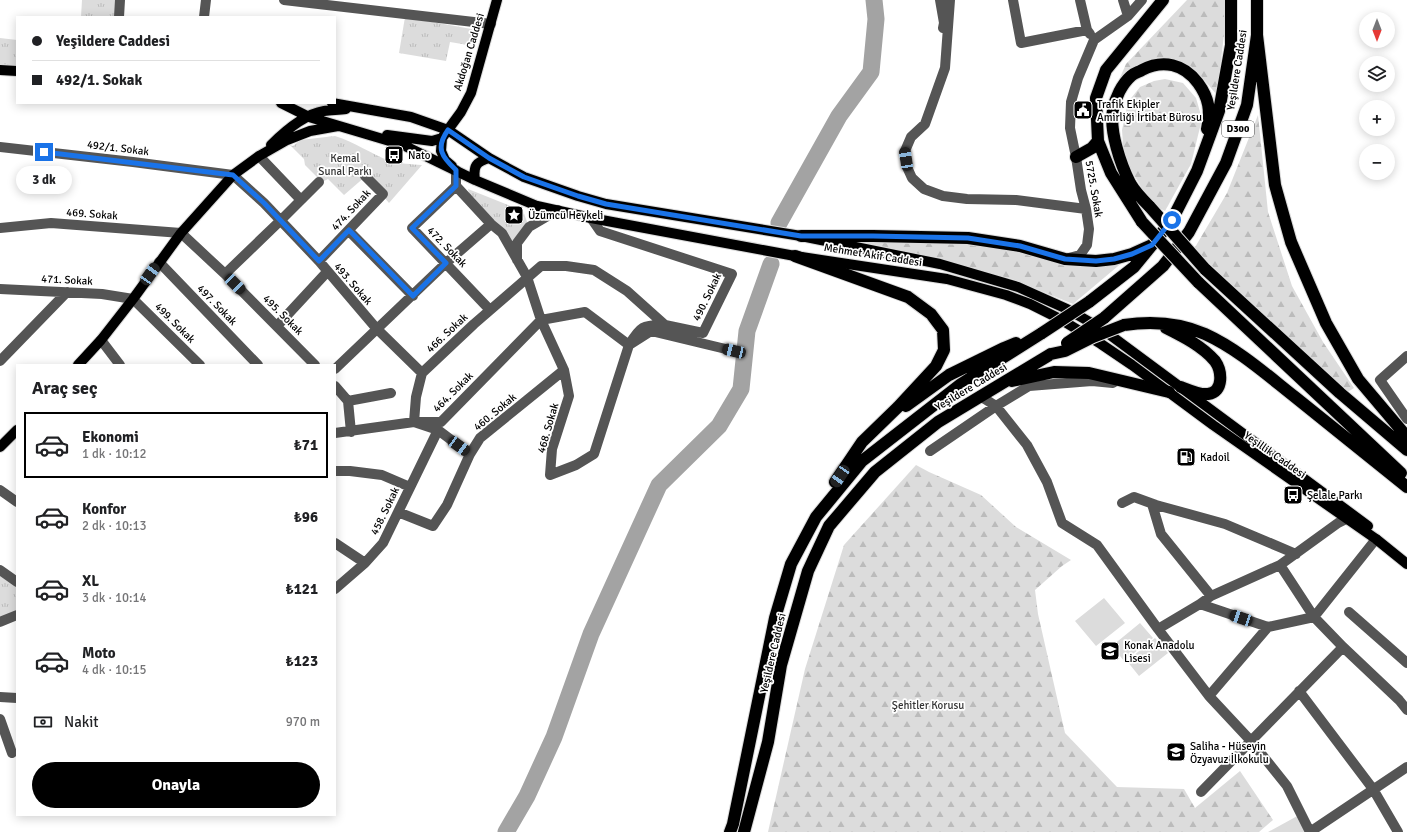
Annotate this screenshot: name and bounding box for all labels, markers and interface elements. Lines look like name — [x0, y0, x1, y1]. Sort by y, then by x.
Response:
street label: Akdoğan Caddesi — [451, 12, 487, 92]
north arrow — [1359, 12, 1395, 48]
map controls — [1359, 12, 1395, 180]
street label: Yeşildere Caddesi — [1224, 29, 1250, 111]
text: Yeşildere Caddesi — [56, 32, 170, 50]
button: layers — [1359, 56, 1395, 92]
text: 492/1. Sokak — [56, 71, 142, 89]
place label: Trafik Ekipler Amirliği İrtibat Bürosu — [1097, 98, 1202, 124]
public building icon: Trafik Ekipler Amirliği İrtibat Bürosu — [1072, 99, 1094, 121]
button: + — [1359, 100, 1395, 136]
road number: D300 — [1222, 121, 1254, 137]
street label: 492/1. Sokak — [86, 138, 150, 158]
route end — [35, 143, 53, 161]
bus stop icon: Nato — [383, 144, 405, 166]
button: − — [1359, 144, 1395, 180]
car — [898, 146, 914, 172]
place label: Nato — [408, 149, 431, 162]
park label: Kemal Sunal Parkı — [318, 152, 372, 178]
street label: 5725. Sokak — [1083, 160, 1105, 219]
callout: 3 dk — [16, 166, 72, 194]
text: 3 dk — [32, 172, 56, 188]
street label: 474. Sokak — [329, 186, 374, 233]
place icon: Üzümcü Heykeli — [503, 204, 525, 226]
street label: 469. Sokak — [66, 206, 119, 222]
place label: Üzümcü Heykeli — [528, 208, 603, 222]
route start — [1163, 211, 1181, 229]
street label: 472. Sokak — [424, 224, 470, 270]
street label: Mehmet Akif Caddesi — [823, 241, 923, 269]
street label: 493. Sokak — [331, 260, 375, 308]
car — [138, 261, 162, 287]
car — [222, 271, 248, 297]
street label: 490. Sokak — [690, 271, 724, 323]
street label: 471. Sokak — [41, 272, 94, 288]
street label: 497. Sokak — [194, 282, 240, 328]
street label: 495. Sokak — [260, 292, 306, 338]
street label: 499. Sokak — [152, 300, 198, 346]
street label: 466. Sokak — [424, 310, 471, 355]
car — [721, 342, 747, 360]
street label: Yeşildere Caddesi — [933, 360, 1009, 414]
street label: 464. Sokak — [430, 369, 476, 415]
text: Araç seç — [32, 377, 98, 399]
street label: 460. Sokak — [471, 390, 519, 434]
street label: 468. Sokak — [535, 401, 561, 455]
icon: car — [34, 427, 70, 463]
text: Ekonomi — [82, 428, 139, 446]
street label: Yeşillik Caddesi — [1242, 429, 1308, 481]
car — [446, 434, 472, 458]
text: ₺71 — [294, 436, 318, 454]
text: 1 dk · 10:12 — [82, 446, 147, 462]
fuel station icon: Kadoil — [1175, 446, 1197, 468]
place label: Kadoil — [1200, 451, 1230, 464]
car — [828, 463, 852, 489]
bus stop icon: Şelale Parkı — [1282, 484, 1304, 506]
street label: 458. Sokak — [368, 485, 402, 537]
place label: Şelale Parkı — [1307, 489, 1363, 502]
icon: car — [34, 499, 70, 535]
text: Konfor — [82, 500, 126, 518]
text: ₺96 — [294, 508, 318, 526]
text: 2 dk · 10:13 — [82, 518, 147, 534]
icon: car — [34, 571, 70, 607]
text: XL — [82, 572, 99, 590]
text: ₺121 — [286, 580, 318, 598]
text: 3 dk · 10:14 — [82, 590, 147, 606]
car — [1228, 608, 1254, 628]
street label: Yeşildere Caddesi — [757, 612, 789, 694]
place label: Konak Anadolu Lisesi — [1124, 639, 1195, 665]
school or university icon: Konak Anadolu Lisesi — [1099, 640, 1121, 662]
icon: car — [34, 643, 70, 679]
text: Moto — [82, 644, 116, 662]
text: ₺123 — [286, 652, 318, 670]
text: 4 dk · 10:15 — [82, 662, 147, 678]
park label: Şehitler Korusu — [892, 699, 964, 712]
icon: cash — [32, 711, 54, 733]
text: Nakit — [64, 713, 98, 731]
text: 970 m — [286, 714, 320, 730]
place label: Saliha - Hüseyin Özyavuz İlkokulu — [1190, 740, 1269, 766]
school or university icon: Saliha - Hüseyin Özyavuz İlkokulu — [1165, 741, 1187, 763]
button: Onayla — [32, 762, 320, 808]

